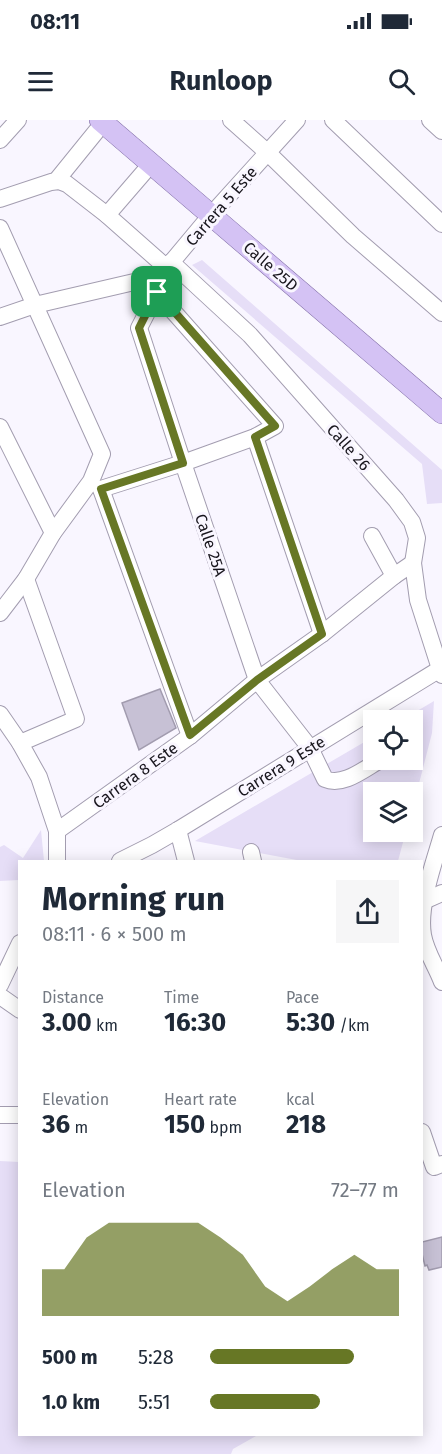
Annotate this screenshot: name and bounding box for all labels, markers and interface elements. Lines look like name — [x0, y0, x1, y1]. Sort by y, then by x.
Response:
text: 08:11 — [30, 8, 80, 35]
icon: menu — [24, 65, 57, 98]
text: Runloop — [169, 65, 273, 97]
icon: search — [385, 65, 418, 98]
street label: Carrera 5 Este — [182, 163, 261, 250]
street label: Calle 25D — [240, 238, 302, 295]
pin — [131, 266, 182, 317]
icon: arrive — [140, 275, 173, 308]
street label: Calle 26 — [323, 420, 374, 475]
street label: Calle 25A — [191, 511, 230, 580]
map controls — [363, 710, 423, 842]
button: locate — [363, 710, 423, 770]
street label: Carrera 9 Este — [234, 732, 328, 801]
street label: Carrera 8 Este — [89, 738, 181, 812]
button: layers — [363, 782, 423, 842]
text: Morning run — [42, 879, 225, 919]
button: share — [336, 880, 399, 943]
text: 08:11 · 6 × 500 m — [42, 922, 187, 946]
text: Distance — [42, 988, 104, 1007]
text: Time — [164, 988, 199, 1007]
text: Pace — [286, 988, 319, 1007]
text: 3.00 — [42, 1007, 92, 1038]
text: 16:30 — [164, 1007, 226, 1038]
text: 5:30 — [286, 1007, 335, 1038]
text: km — [92, 1016, 118, 1035]
text: /km — [335, 1016, 370, 1035]
text: Elevation — [42, 1090, 109, 1109]
text: Heart rate — [164, 1090, 237, 1109]
text: kcal — [286, 1090, 315, 1109]
text: 36 — [42, 1109, 70, 1140]
text: 150 — [164, 1109, 205, 1140]
text: 218 — [286, 1109, 326, 1140]
text: m — [70, 1118, 88, 1137]
text: bpm — [205, 1118, 242, 1137]
text: Elevation — [42, 1178, 126, 1202]
text: 72–77 m — [331, 1178, 399, 1202]
text: 500 m — [42, 1345, 98, 1369]
text: 5:28 — [138, 1345, 174, 1369]
text: 1.0 km — [42, 1390, 100, 1414]
text: 5:51 — [138, 1390, 171, 1414]

